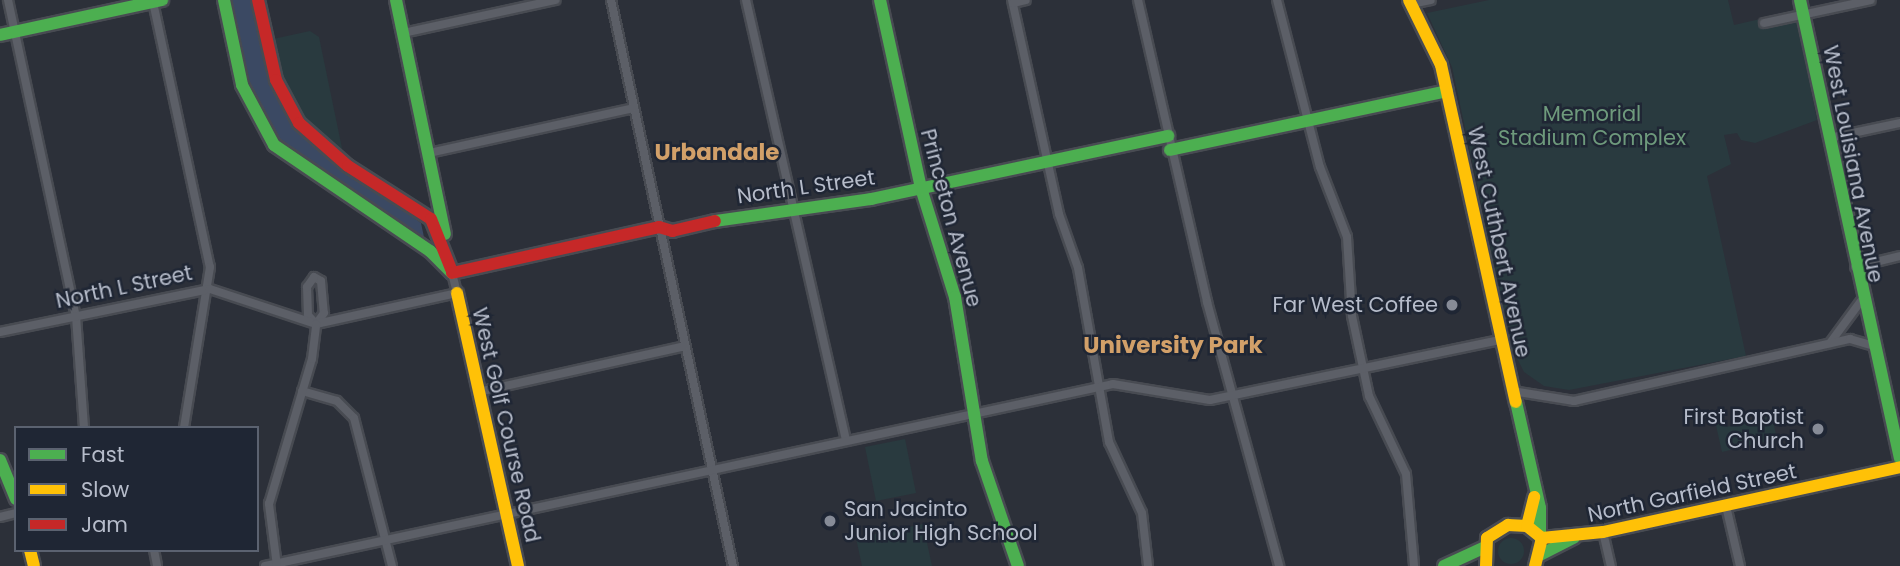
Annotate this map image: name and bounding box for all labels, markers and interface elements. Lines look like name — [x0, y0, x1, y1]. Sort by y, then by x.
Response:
street label: West Louisiana Avenue — [1818, 43, 1888, 285]
park label: Memorial Stadium Complex — [1498, 101, 1686, 151]
street label: West Cuthbert Avenue — [1462, 124, 1536, 360]
street label: Princeton Avenue — [915, 126, 987, 310]
district label: Urbandale — [655, 138, 779, 166]
street label: North L Street — [735, 165, 877, 209]
street label: North L Street — [53, 260, 195, 314]
place label: Far West Coffee — [1273, 292, 1438, 318]
marker: Far West Coffee — [1444, 297, 1460, 313]
street label: West Golf Course Road — [467, 305, 545, 545]
district label: University Park — [1083, 331, 1263, 359]
place label: First Baptist Church — [1684, 404, 1804, 454]
marker: First Baptist Church — [1810, 421, 1826, 437]
legend — [14, 426, 259, 552]
text: Fast — [81, 440, 124, 469]
street label: North Garfield Street — [1585, 459, 1799, 527]
text: Slow — [81, 475, 129, 504]
place label: San Jacinto Junior High School — [844, 496, 1038, 546]
text: Jam — [81, 510, 128, 539]
marker: San Jacinto Junior High School — [822, 513, 838, 529]

